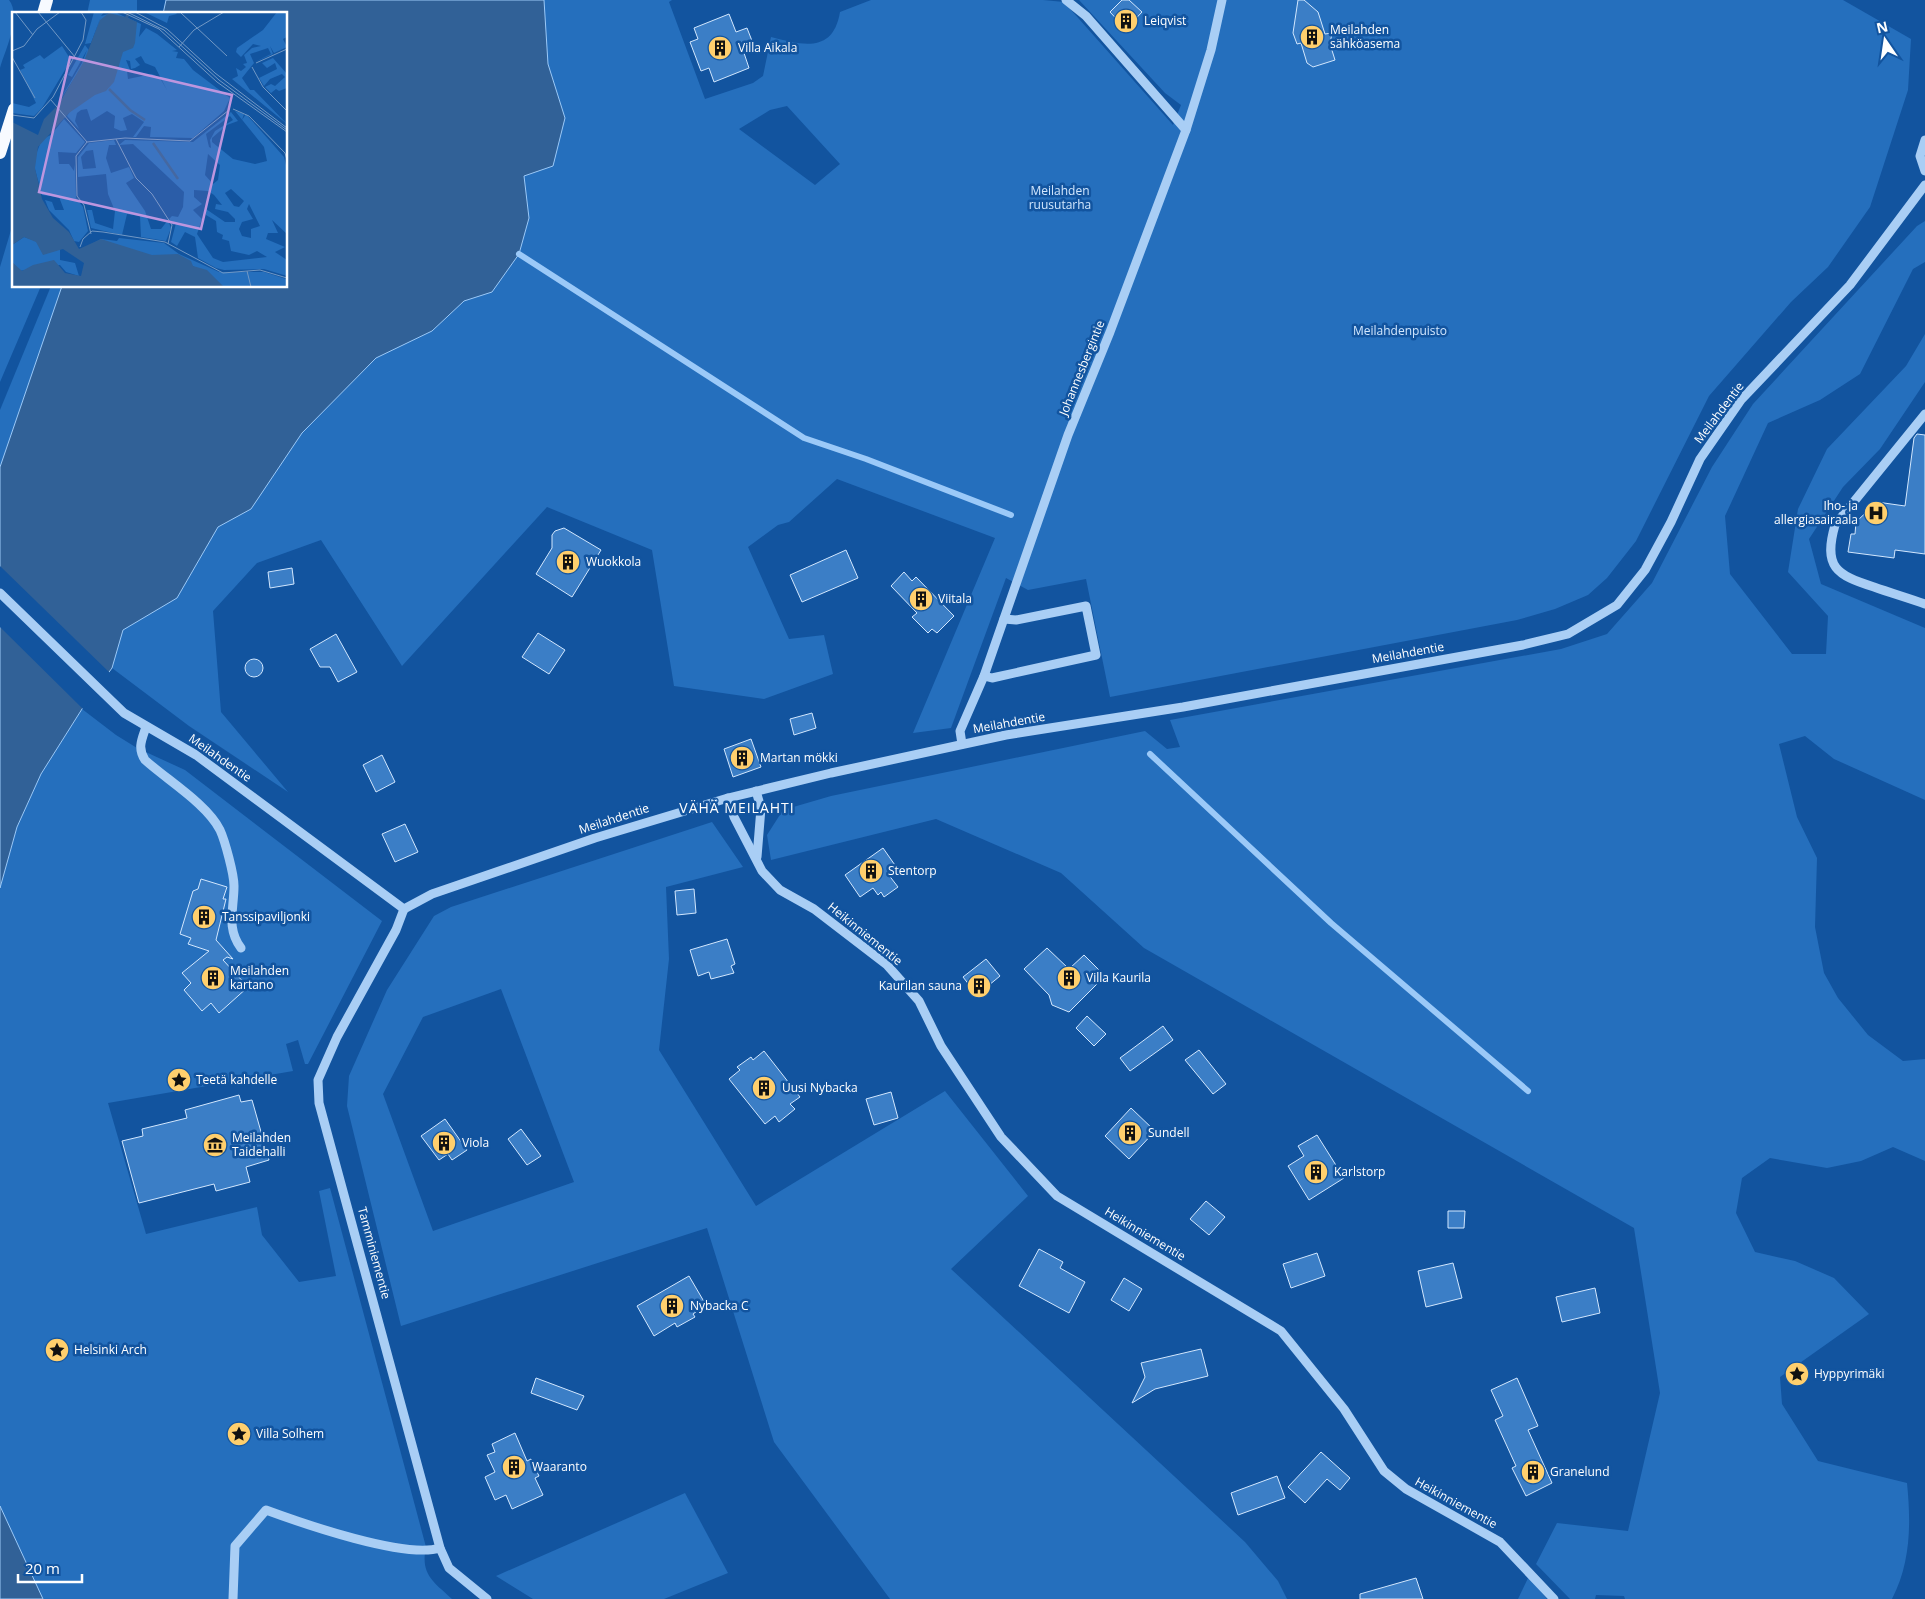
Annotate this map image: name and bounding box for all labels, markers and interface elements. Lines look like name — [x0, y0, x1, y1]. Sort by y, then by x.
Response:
building icon: Leiqvist — [1113, 8, 1139, 34]
inset map — [12, 12, 288, 288]
place label: Leiqvist — [1144, 12, 1186, 29]
north arrow — [1860, 15, 1910, 65]
text: N — [1874, 16, 1890, 37]
place label: Meilahden sähköasema — [1330, 21, 1400, 52]
building icon: Meilahden sähköasema — [1299, 24, 1325, 50]
building icon: Villa Aikala — [707, 35, 733, 61]
place label: Villa Aikala — [738, 39, 797, 56]
park label: Meilahden ruusutarha — [1029, 182, 1091, 213]
street label: Johannesbergintie — [1054, 317, 1109, 419]
park label: Meilahdenpuisto — [1353, 322, 1447, 339]
street label: Meilahdentie — [1690, 378, 1748, 447]
place label: Iho- ja allergiasairaala — [1774, 497, 1858, 528]
hospital icon: Iho- ja allergiasairaala — [1863, 500, 1889, 526]
building icon: Wuokkola — [555, 549, 581, 575]
place label: Wuokkola — [586, 553, 641, 570]
building icon: Viitala — [908, 586, 934, 612]
place label: Viitala — [938, 590, 972, 607]
street label: Meilahdentie — [1370, 638, 1446, 667]
street label: Meilahdentie — [971, 708, 1047, 737]
street label: Meilahdentie — [185, 730, 255, 786]
building icon: Martan mökki — [729, 745, 755, 771]
place label: Martan mökki — [760, 749, 838, 766]
district label: VÄHÄ MEILAHTI — [679, 798, 795, 817]
street label: Meilahdentie — [576, 799, 651, 838]
building icon: Stentorp — [858, 858, 884, 884]
place label: Stentorp — [888, 862, 937, 879]
street label: Heikinniementie — [824, 898, 906, 969]
building icon: Tanssipaviljonki — [191, 904, 217, 930]
place label: Tanssipaviljonki — [222, 908, 310, 925]
place label: Meilahden kartano — [230, 962, 289, 993]
building icon: Meilahden kartano — [200, 965, 226, 991]
building icon: Villa Kaurila — [1056, 965, 1082, 991]
place label: Villa Kaurila — [1086, 969, 1151, 986]
building icon: Kaurilan sauna — [966, 973, 992, 999]
place label: Kaurilan sauna — [879, 977, 962, 994]
place icon: Teetä kahdelle — [166, 1067, 192, 1093]
place label: Teetä kahdelle — [196, 1071, 278, 1088]
building icon: Uusi Nybacka — [751, 1075, 777, 1101]
place label: Uusi Nybacka — [782, 1079, 858, 1096]
building icon: Sundell — [1117, 1120, 1143, 1146]
place label: Sundell — [1148, 1124, 1189, 1141]
place label: Meilahden Taidehalli — [232, 1129, 291, 1160]
building icon: Viola — [431, 1130, 457, 1156]
museum icon: Meilahden Taidehalli — [202, 1132, 228, 1158]
place label: Viola — [462, 1134, 489, 1151]
building icon: Karlstorp — [1303, 1159, 1329, 1185]
place label: Karlstorp — [1334, 1163, 1385, 1180]
street label: Heikinniementie — [1102, 1203, 1189, 1265]
street label: Tamminiementie — [354, 1205, 395, 1301]
building icon: Nybacka C — [659, 1293, 685, 1319]
place label: Nybacka C — [690, 1297, 749, 1314]
place icon: Helsinki Arch — [44, 1337, 70, 1363]
place label: Helsinki Arch — [74, 1341, 147, 1358]
place icon: Hyppyrimäki — [1784, 1361, 1810, 1387]
place label: Hyppyrimäki — [1814, 1365, 1885, 1382]
place icon: Villa Solhem — [226, 1421, 252, 1447]
place label: Villa Solhem — [256, 1425, 324, 1442]
building icon: Waaranto — [501, 1454, 527, 1480]
place label: Waaranto — [532, 1458, 587, 1475]
building icon: Granelund — [1520, 1459, 1546, 1485]
place label: Granelund — [1550, 1463, 1609, 1480]
street label: Heikinniementie — [1412, 1473, 1501, 1532]
scale bar — [18, 1552, 81, 1584]
text: 20 m — [25, 1558, 60, 1578]

